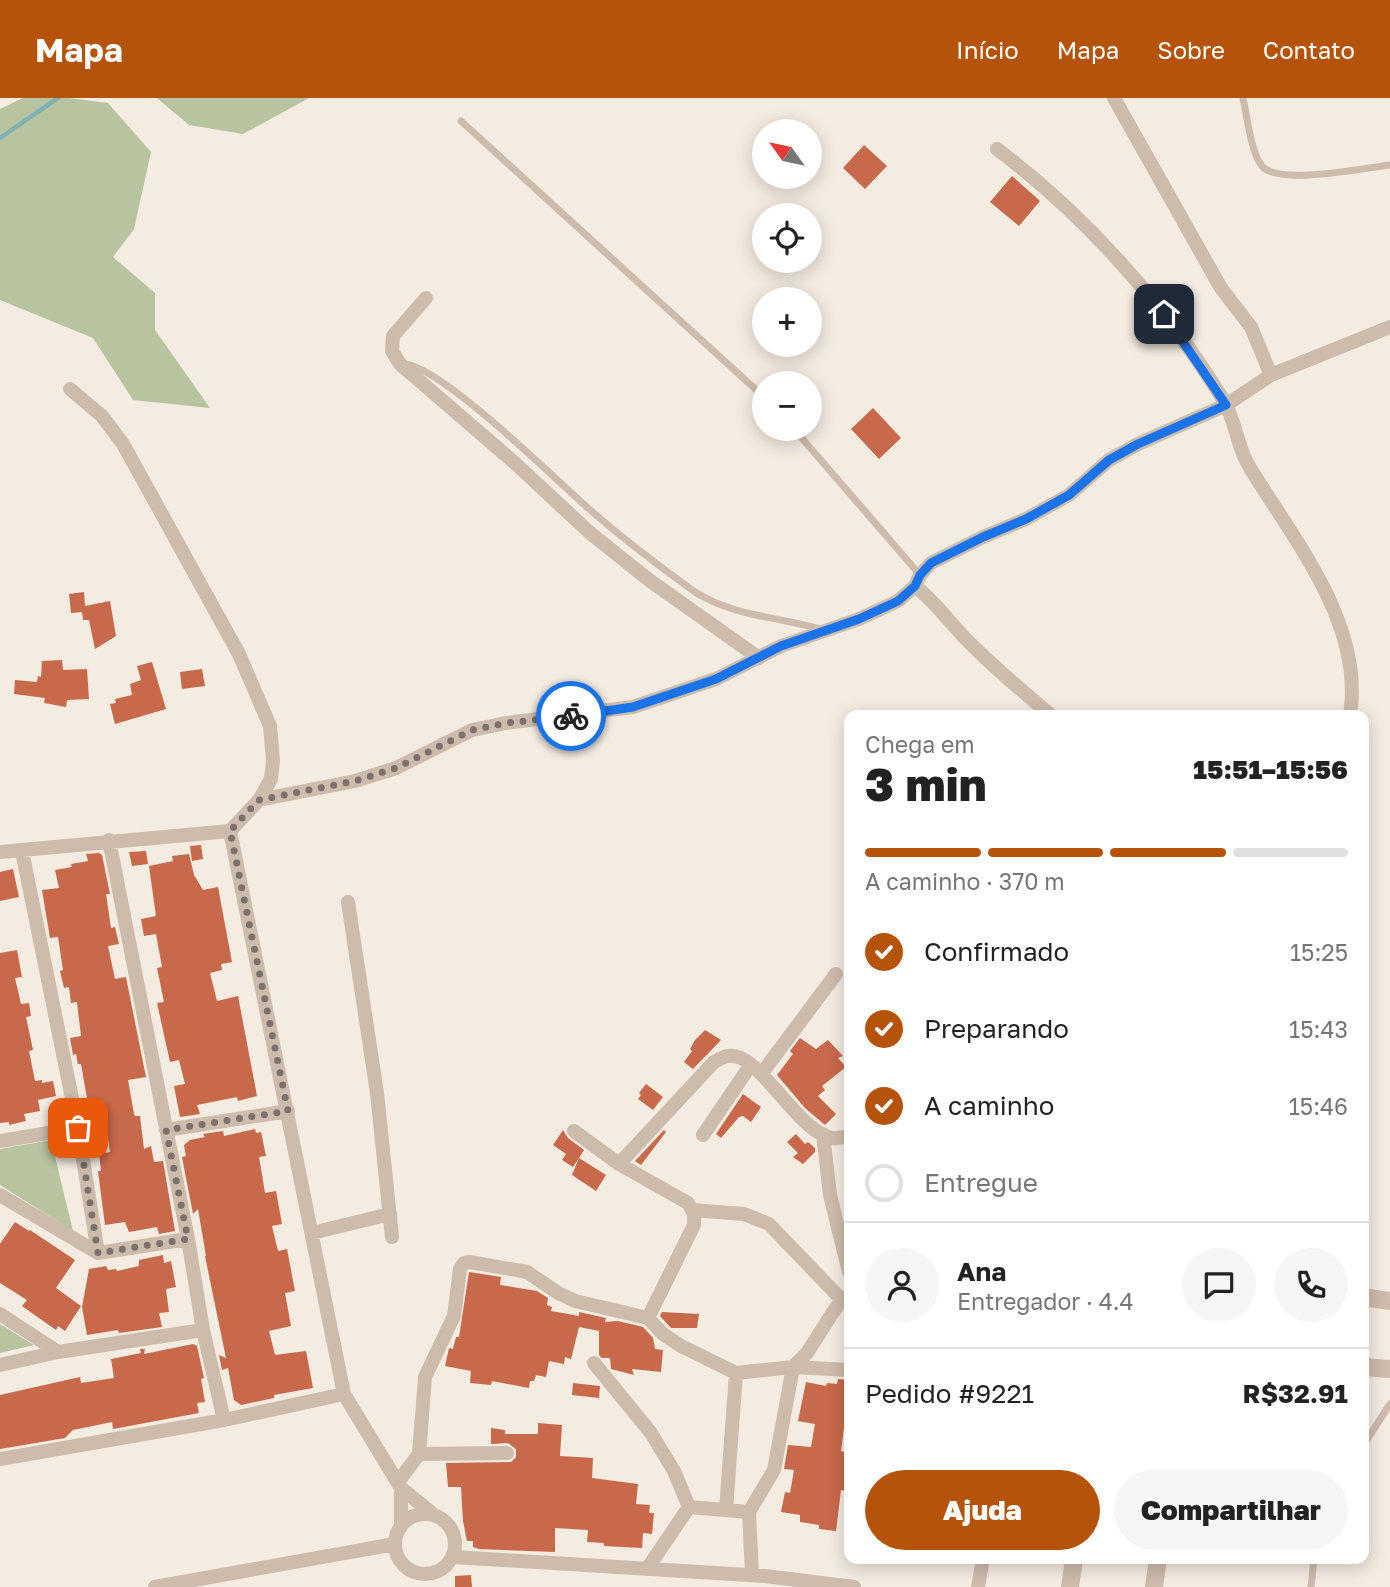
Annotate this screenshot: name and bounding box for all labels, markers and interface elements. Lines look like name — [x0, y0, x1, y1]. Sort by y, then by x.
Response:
text: Mapa — [35, 30, 123, 69]
text: Início — [956, 35, 1019, 64]
text: Mapa — [1057, 35, 1119, 64]
text: Sobre — [1157, 35, 1225, 64]
text: Contato — [1263, 35, 1355, 64]
north arrow — [752, 119, 822, 189]
map controls — [752, 119, 822, 441]
button: locate — [752, 203, 822, 273]
pin — [1134, 284, 1194, 344]
button: + — [752, 287, 822, 357]
icon: home — [1145, 295, 1183, 333]
button: − — [752, 371, 822, 441]
courier — [536, 681, 606, 751]
icon: bike — [552, 697, 590, 735]
text: Chega em — [865, 730, 975, 758]
text: 15:51–15:56 — [1193, 754, 1348, 785]
text: 3 min — [865, 756, 987, 811]
text: A caminho · 370 m — [865, 867, 1065, 895]
icon: check — [865, 933, 903, 971]
text: Confirmado — [924, 936, 1069, 967]
text: 15:25 — [1290, 938, 1348, 966]
icon: check — [865, 1010, 903, 1048]
text: Preparando — [924, 1013, 1069, 1044]
text: 15:43 — [1289, 1015, 1348, 1043]
icon: check — [865, 1087, 903, 1125]
text: A caminho — [924, 1090, 1054, 1121]
text: 15:46 — [1289, 1092, 1348, 1120]
pin — [48, 1098, 108, 1158]
icon: bag — [59, 1109, 97, 1147]
text: Entregue — [924, 1167, 1038, 1198]
button: person — [865, 1248, 939, 1322]
button: chat — [1182, 1248, 1256, 1322]
button: phone — [1274, 1248, 1348, 1322]
text: Ana — [957, 1256, 1006, 1287]
text: Entregador · 4.4 — [957, 1287, 1134, 1315]
text: Pedido #9221 — [865, 1378, 1034, 1409]
text: R$32.91 — [1243, 1378, 1348, 1409]
button: Ajuda — [865, 1470, 1100, 1550]
button: Compartilhar — [1114, 1470, 1348, 1550]

